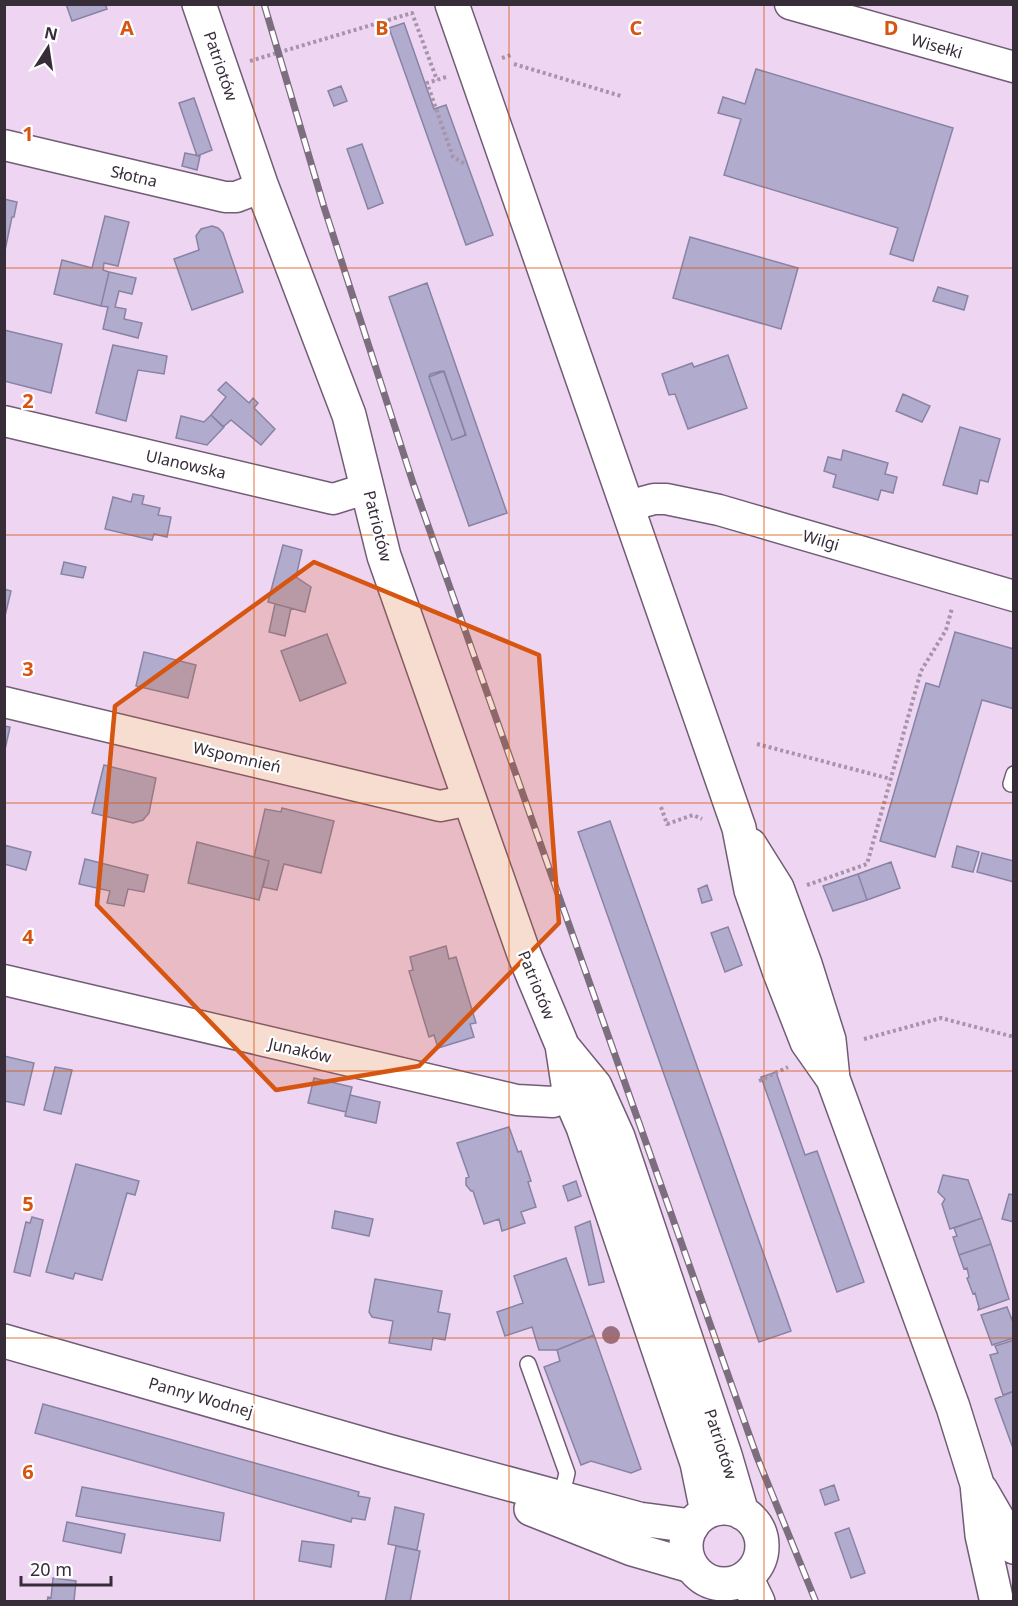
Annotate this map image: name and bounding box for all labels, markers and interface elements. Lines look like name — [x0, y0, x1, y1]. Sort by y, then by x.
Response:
text: A — [120, 14, 134, 41]
text: B — [375, 14, 389, 41]
text: C — [630, 14, 643, 41]
text: D — [884, 14, 898, 41]
north arrow — [18, 18, 78, 78]
text: N — [42, 21, 60, 45]
street label: Patriotów — [199, 28, 243, 104]
street label: Wisełki — [909, 28, 965, 64]
text: 1 — [22, 120, 34, 147]
street label: Słotna — [109, 160, 159, 192]
text: 2 — [22, 387, 34, 414]
street label: Ulanowska — [144, 444, 228, 484]
street label: Patriotów — [359, 488, 398, 564]
street label: Wilgi — [800, 524, 842, 556]
text: 3 — [22, 655, 34, 682]
street label: Wspomnień — [191, 736, 283, 778]
text: 4 — [22, 923, 34, 950]
street label: Patriotów — [513, 947, 561, 1023]
street label: Junaków — [265, 1032, 334, 1068]
text: 5 — [22, 1190, 34, 1217]
street label: Panny Wodnej — [146, 1372, 256, 1422]
street label: Patriotów — [699, 1406, 743, 1482]
text: 6 — [22, 1458, 34, 1485]
scale bar — [21, 1549, 111, 1587]
text: 20 m — [30, 1557, 72, 1581]

